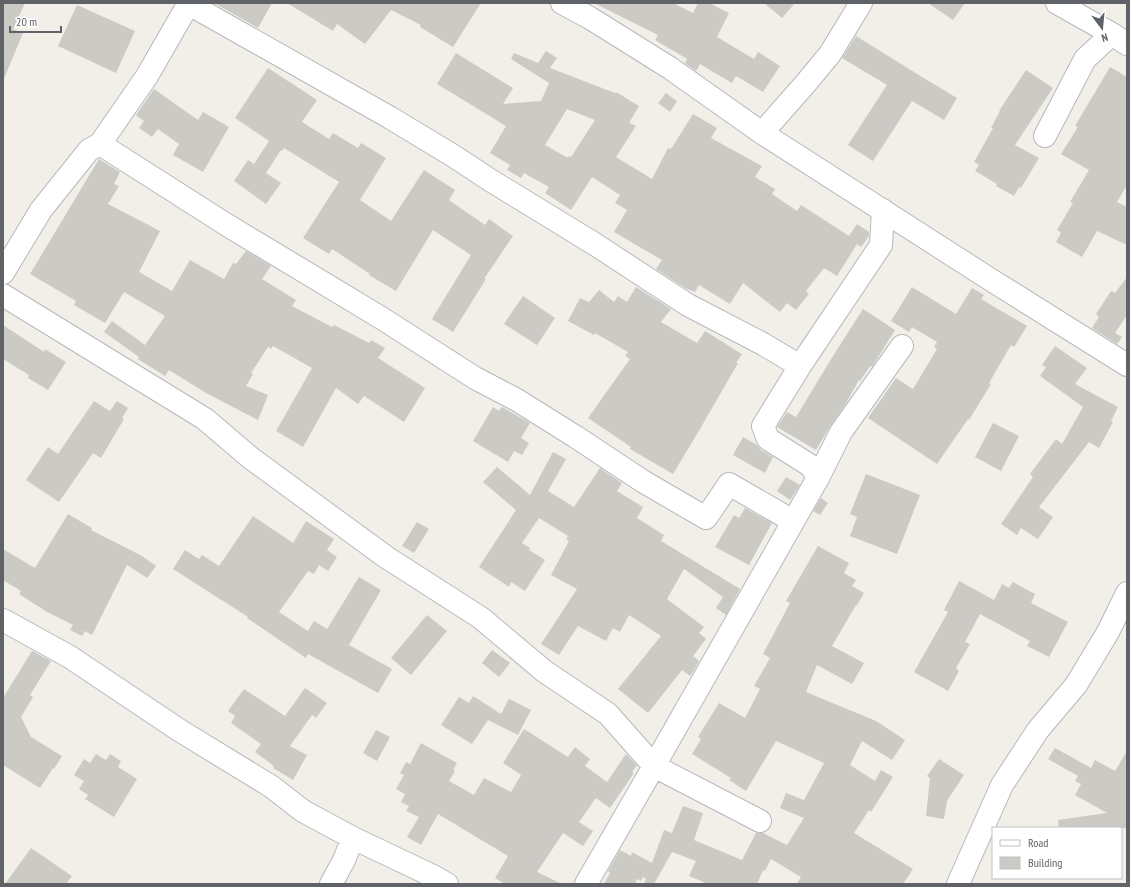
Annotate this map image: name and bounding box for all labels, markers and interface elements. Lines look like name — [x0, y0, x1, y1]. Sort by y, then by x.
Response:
scale bar — [10, 8, 61, 34]
north arrow — [1082, 8, 1122, 48]
text: 20 m — [16, 14, 37, 29]
text: N — [1100, 30, 1110, 45]
legend — [992, 827, 1122, 879]
text: Road — [1028, 835, 1048, 850]
text: Building — [1028, 855, 1063, 870]

